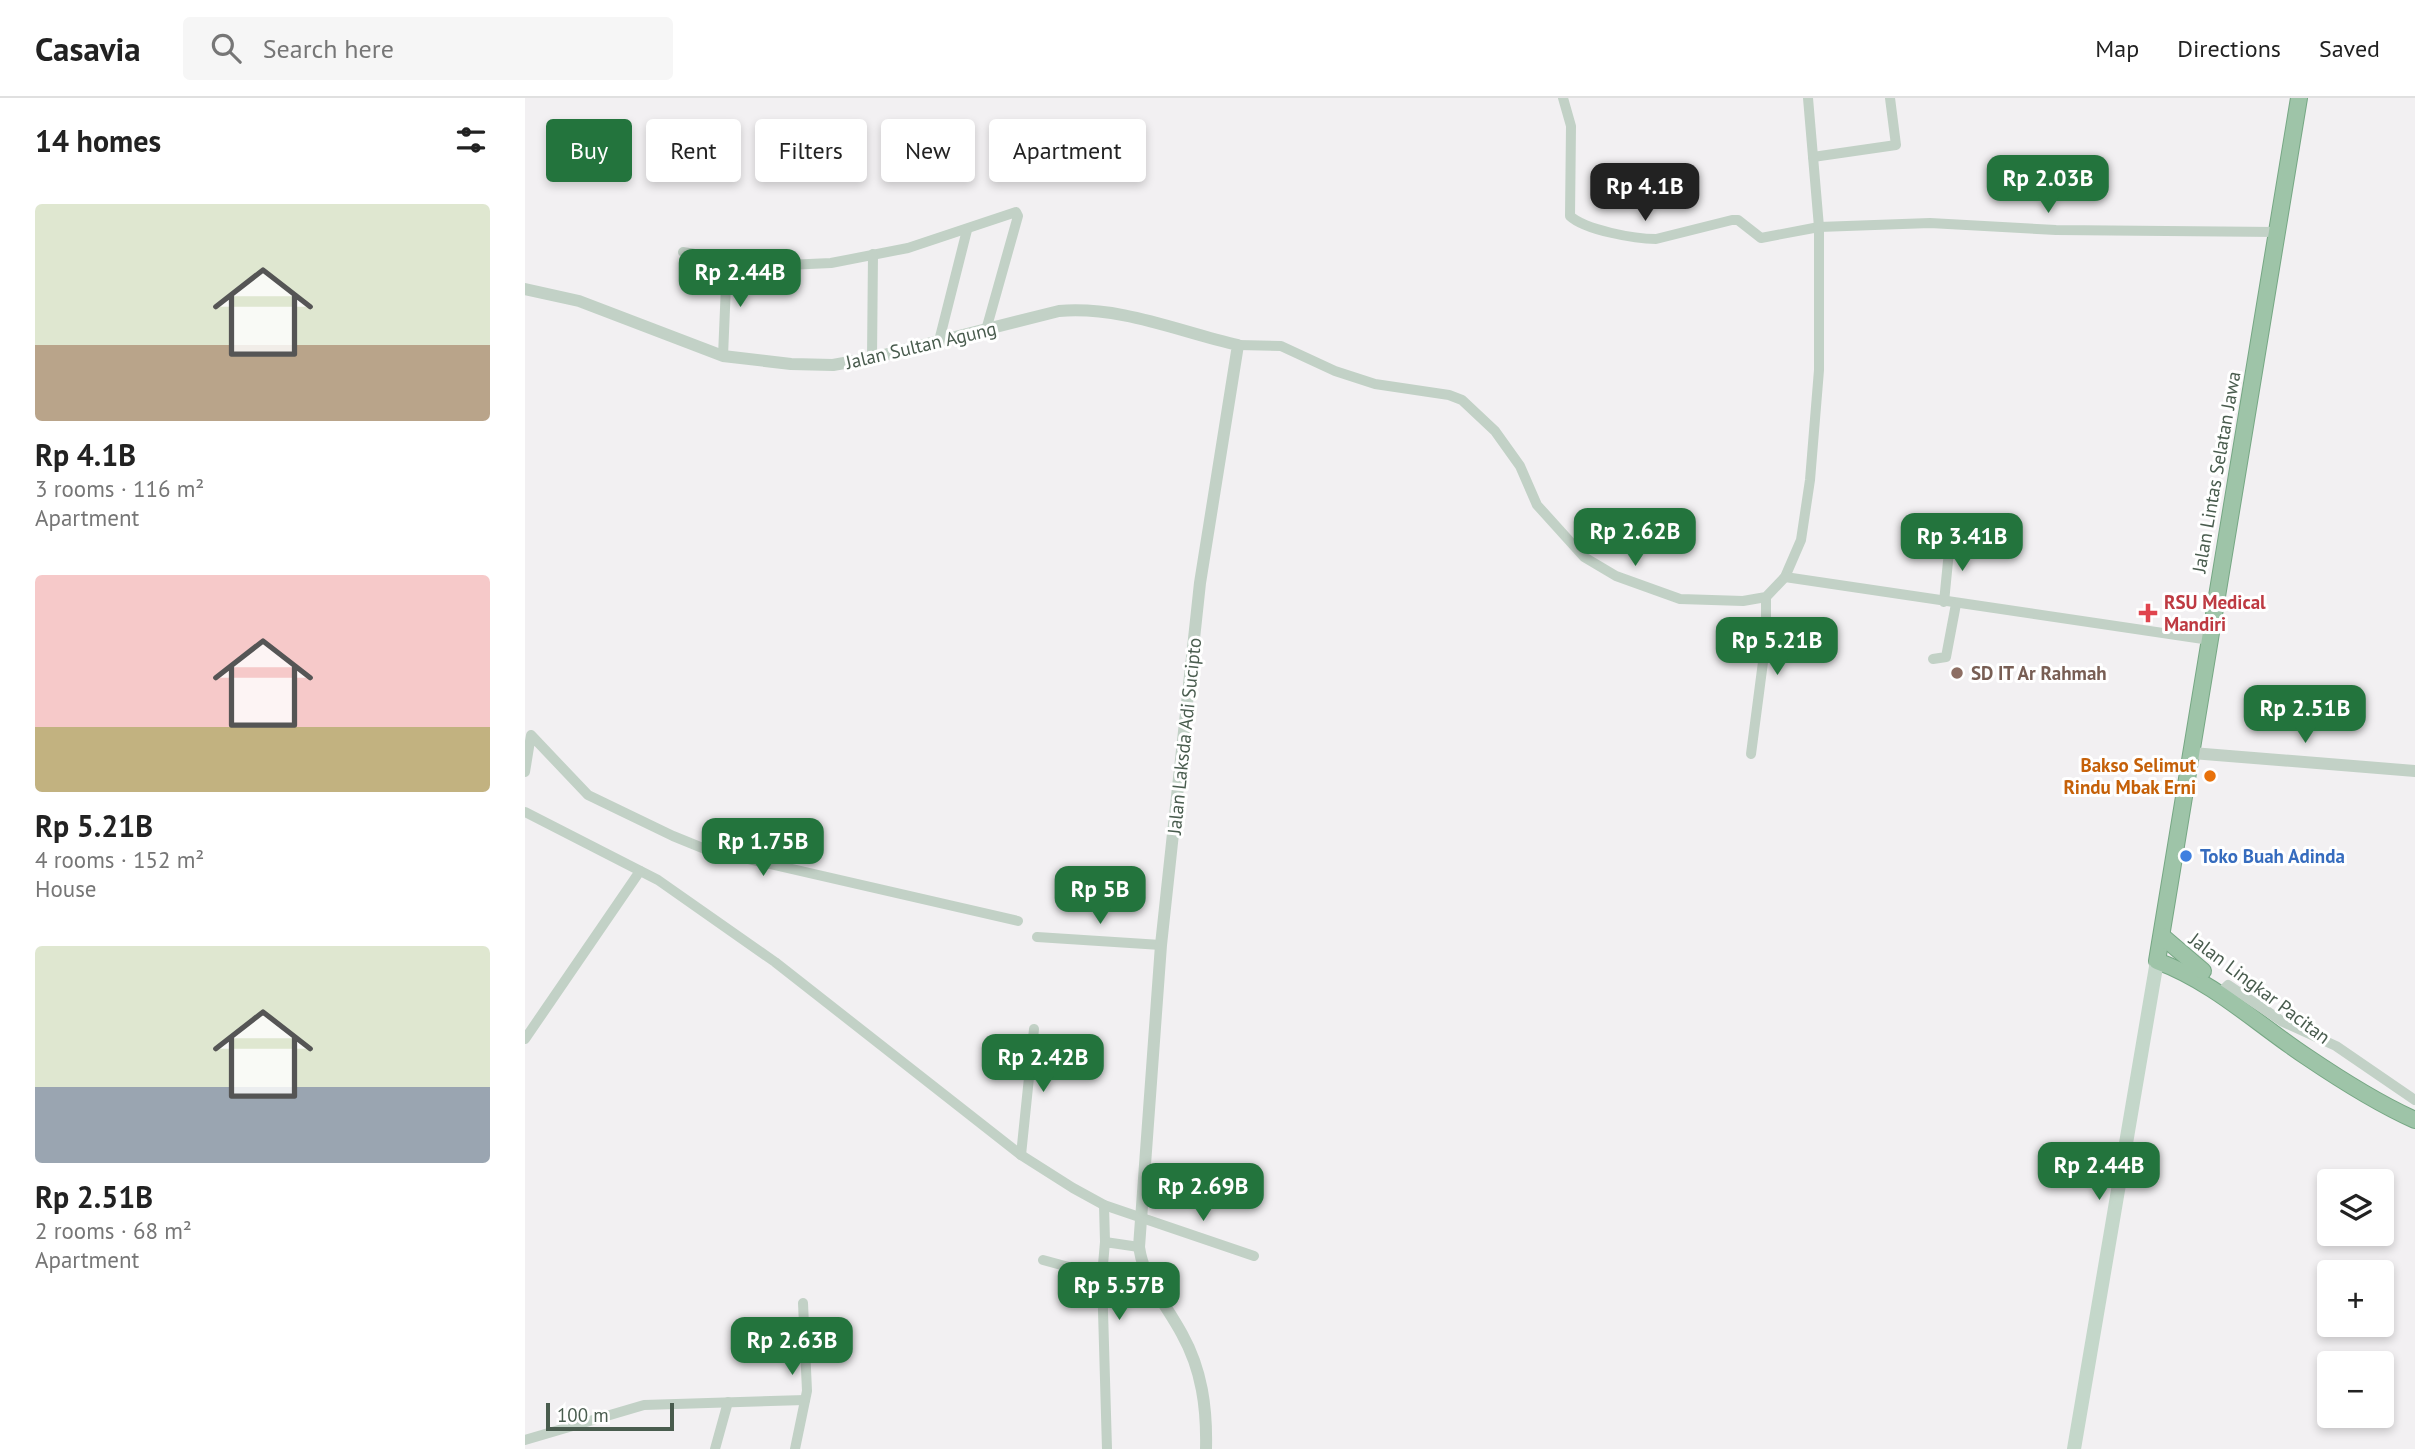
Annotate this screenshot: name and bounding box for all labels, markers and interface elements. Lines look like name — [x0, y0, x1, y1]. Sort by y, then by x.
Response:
search box — [183, 17, 673, 80]
text: Casavia — [35, 27, 141, 70]
icon: search — [207, 29, 245, 67]
text: Search here — [263, 32, 394, 65]
text: Map — [2095, 33, 2139, 64]
text: Directions — [2177, 33, 2281, 64]
text: Saved — [2319, 33, 2380, 64]
chip: Buy — [546, 119, 632, 182]
chip: Rent — [646, 119, 741, 182]
chip: Filters — [755, 119, 867, 182]
chip: New — [881, 119, 975, 182]
chip: Apartment — [989, 119, 1146, 182]
text: 14 homes — [35, 121, 161, 160]
icon: filters — [452, 121, 490, 159]
pin: Rp 2.03B — [1976, 156, 2120, 215]
text: Rp 2.03B — [2003, 163, 2093, 192]
pin: Rp 4.1B — [1580, 164, 1710, 223]
text: Rp 4.1B — [1606, 171, 1684, 200]
icon: home — [200, 249, 326, 375]
pin: Rp 2.44B — [668, 250, 812, 309]
text: Rp 2.44B — [695, 257, 785, 286]
street label: Jalan Sultan Agung — [842, 316, 999, 374]
street label: Jalan Lintas Selatan Jawa — [2186, 369, 2246, 576]
text: Rp 4.1B — [35, 435, 136, 474]
text: 3 rooms · 116 m² — [35, 474, 204, 503]
text: Apartment — [35, 503, 139, 532]
pin: Rp 2.62B — [1563, 508, 1707, 568]
pin: Rp 3.41B — [1890, 514, 2034, 573]
text: Rp 2.62B — [1590, 516, 1680, 545]
text: Rp 3.41B — [1917, 521, 2007, 550]
place label: RSU Medical Mandiri — [2164, 590, 2266, 636]
marker: RSU Medical Mandiri — [2138, 603, 2158, 623]
pin: Rp 5.21B — [1705, 618, 1849, 677]
icon: home — [200, 620, 326, 746]
text: Rp 5.21B — [1732, 625, 1822, 654]
street label: Jalan Laksda Adi Sucipto — [1162, 636, 1206, 837]
place label: SD IT Ar Rahmah — [1971, 661, 2107, 685]
marker: SD IT Ar Rahmah — [1949, 665, 1965, 681]
pin: Rp 2.51B — [2233, 686, 2377, 745]
text: Rp 2.51B — [2260, 693, 2350, 722]
place label: Bakso Selimut Rindu Mbak Erni — [2063, 753, 2196, 799]
marker: Bakso Selimut Rindu Mbak Erni — [2202, 768, 2218, 784]
text: Rp 5.21B — [35, 806, 153, 845]
pin: Rp 1.75B — [691, 818, 835, 878]
text: Rp 1.75B — [718, 826, 808, 855]
place label: Toko Buah Adinda — [2200, 844, 2345, 868]
text: 4 rooms · 152 m² — [35, 845, 204, 874]
marker: Toko Buah Adinda — [2178, 848, 2194, 864]
pin: Rp 5B — [1051, 866, 1149, 926]
text: House — [35, 874, 97, 903]
text: Rp 5B — [1071, 874, 1129, 903]
street label: Jalan Lingkar Pacitan — [2184, 927, 2335, 1049]
icon: home — [200, 991, 326, 1117]
pin: Rp 2.42B — [971, 1034, 1115, 1094]
text: Rp 2.42B — [998, 1042, 1088, 1071]
pin: Rp 2.44B — [2027, 1142, 2171, 1202]
text: Rp 2.44B — [2054, 1150, 2144, 1179]
pin: Rp 2.69B — [1131, 1164, 1275, 1223]
map controls — [2317, 1169, 2394, 1428]
button: layers — [2317, 1169, 2394, 1246]
text: Rp 2.69B — [1158, 1171, 1248, 1200]
text: Rp 2.51B — [35, 1177, 153, 1216]
text: 2 rooms · 68 m² — [35, 1216, 192, 1245]
text: Apartment — [35, 1245, 139, 1274]
button: + — [2317, 1260, 2394, 1337]
pin: Rp 5.57B — [1047, 1262, 1191, 1322]
text: Rp 5.57B — [1074, 1270, 1164, 1299]
pin: Rp 2.63B — [720, 1318, 864, 1377]
text: Rp 2.63B — [747, 1325, 837, 1354]
button: − — [2317, 1351, 2394, 1428]
scale bar — [546, 1400, 674, 1432]
text: 100 m — [557, 1403, 609, 1427]

